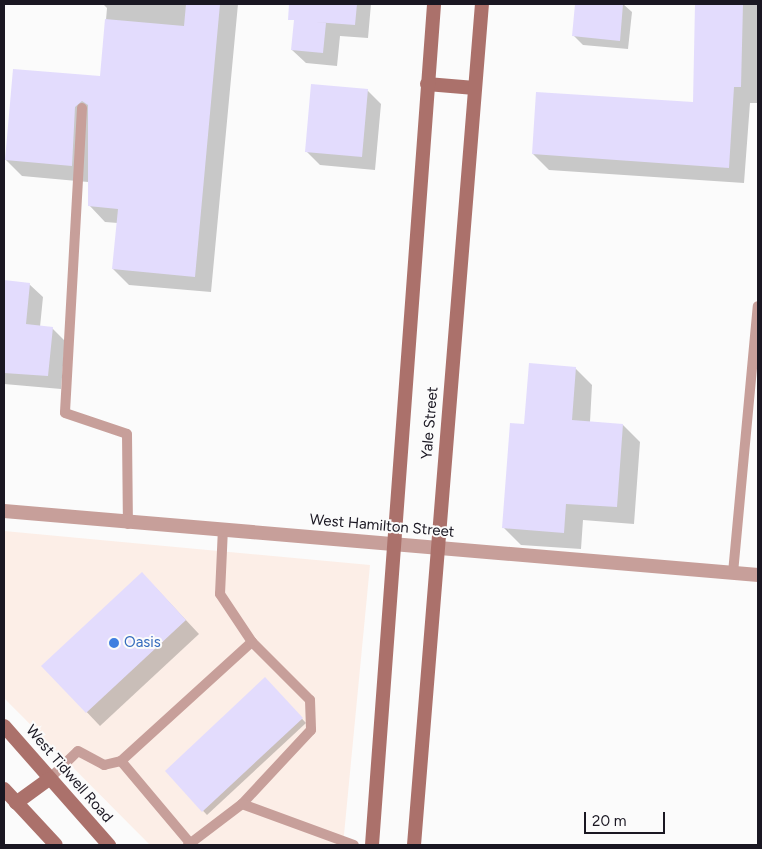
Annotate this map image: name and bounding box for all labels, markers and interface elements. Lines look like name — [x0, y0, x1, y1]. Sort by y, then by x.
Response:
street label: Yale Street — [418, 386, 442, 460]
street label: West Hamilton Street — [309, 511, 455, 541]
place label: Oasis — [124, 634, 161, 652]
marker: Oasis — [108, 637, 120, 649]
street label: West Tidwell Road — [22, 721, 116, 827]
scale bar — [587, 802, 668, 834]
text: 20 m — [592, 812, 626, 830]

